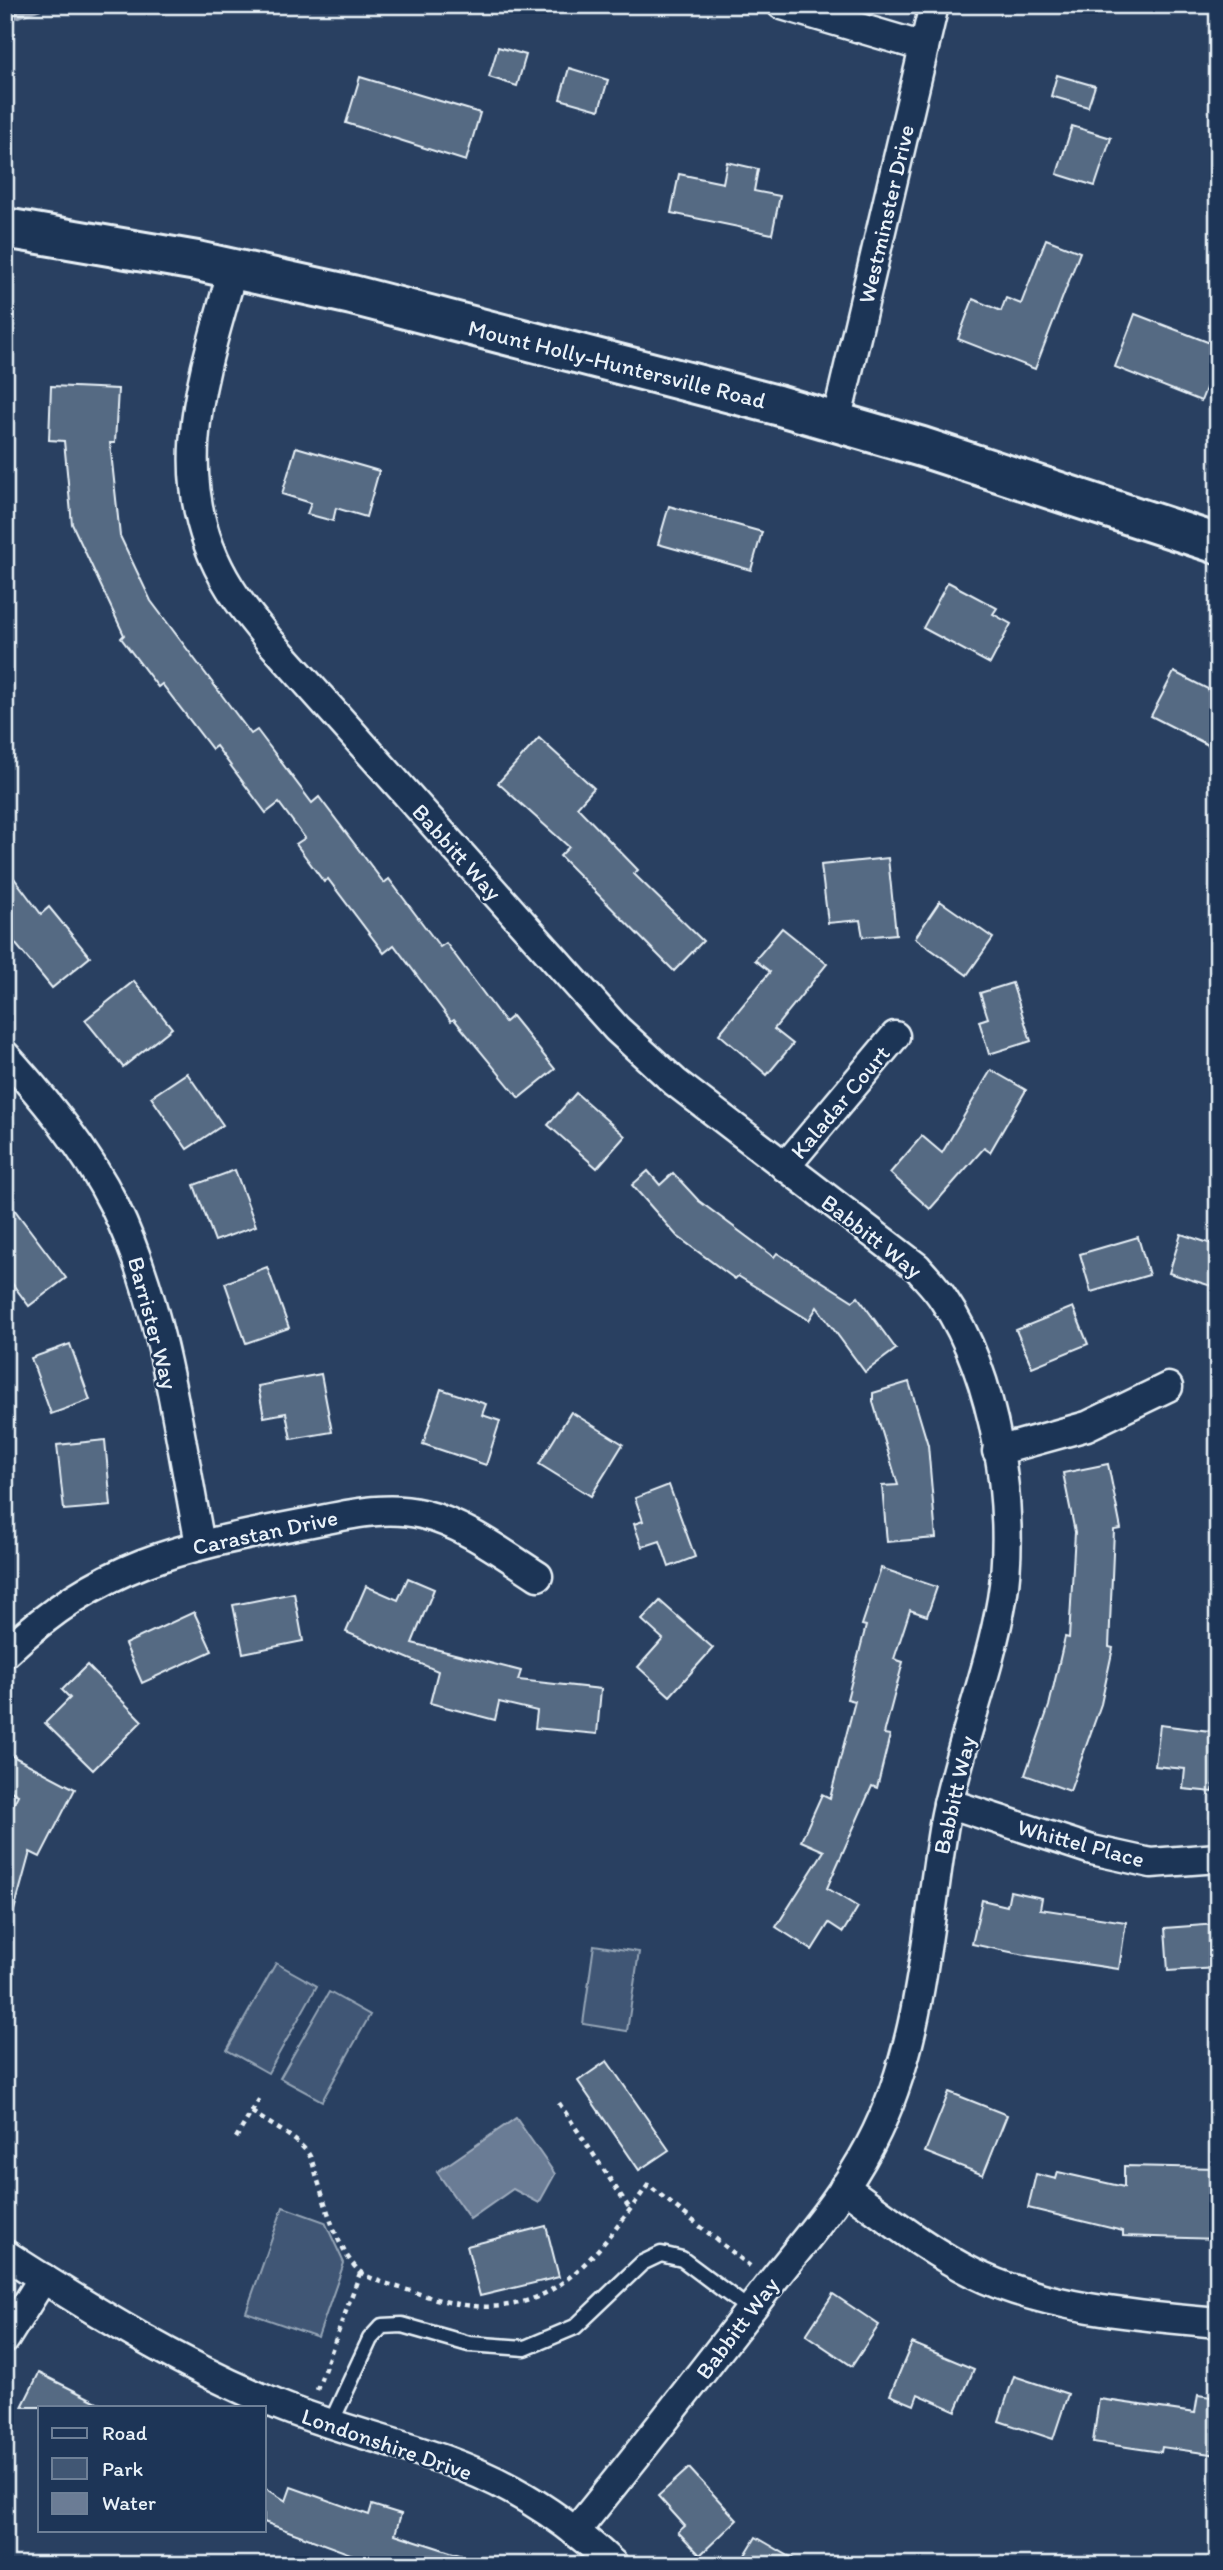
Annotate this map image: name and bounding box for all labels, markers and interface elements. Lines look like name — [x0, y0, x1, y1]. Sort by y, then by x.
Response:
street label: Westminster Drive — [852, 122, 920, 306]
street label: Mount Holly-Huntersville Road — [465, 313, 769, 415]
street label: Babbitt Way — [406, 798, 508, 906]
street label: Kaladar Court — [784, 1039, 896, 1165]
street label: Babbitt Way — [816, 1188, 928, 1284]
street label: Barrister Way — [122, 1254, 184, 1392]
street label: Carastan Drive — [190, 1503, 340, 1561]
street label: Babbitt Way — [927, 1733, 981, 1857]
street label: Whittel Place — [1014, 1813, 1148, 1873]
street label: Babbitt Way — [690, 2271, 785, 2385]
street label: Londonshire Drive — [298, 2402, 476, 2486]
legend — [38, 2406, 266, 2532]
text: Road — [102, 2420, 148, 2445]
text: Park — [102, 2456, 144, 2481]
text: Water — [102, 2490, 156, 2515]

